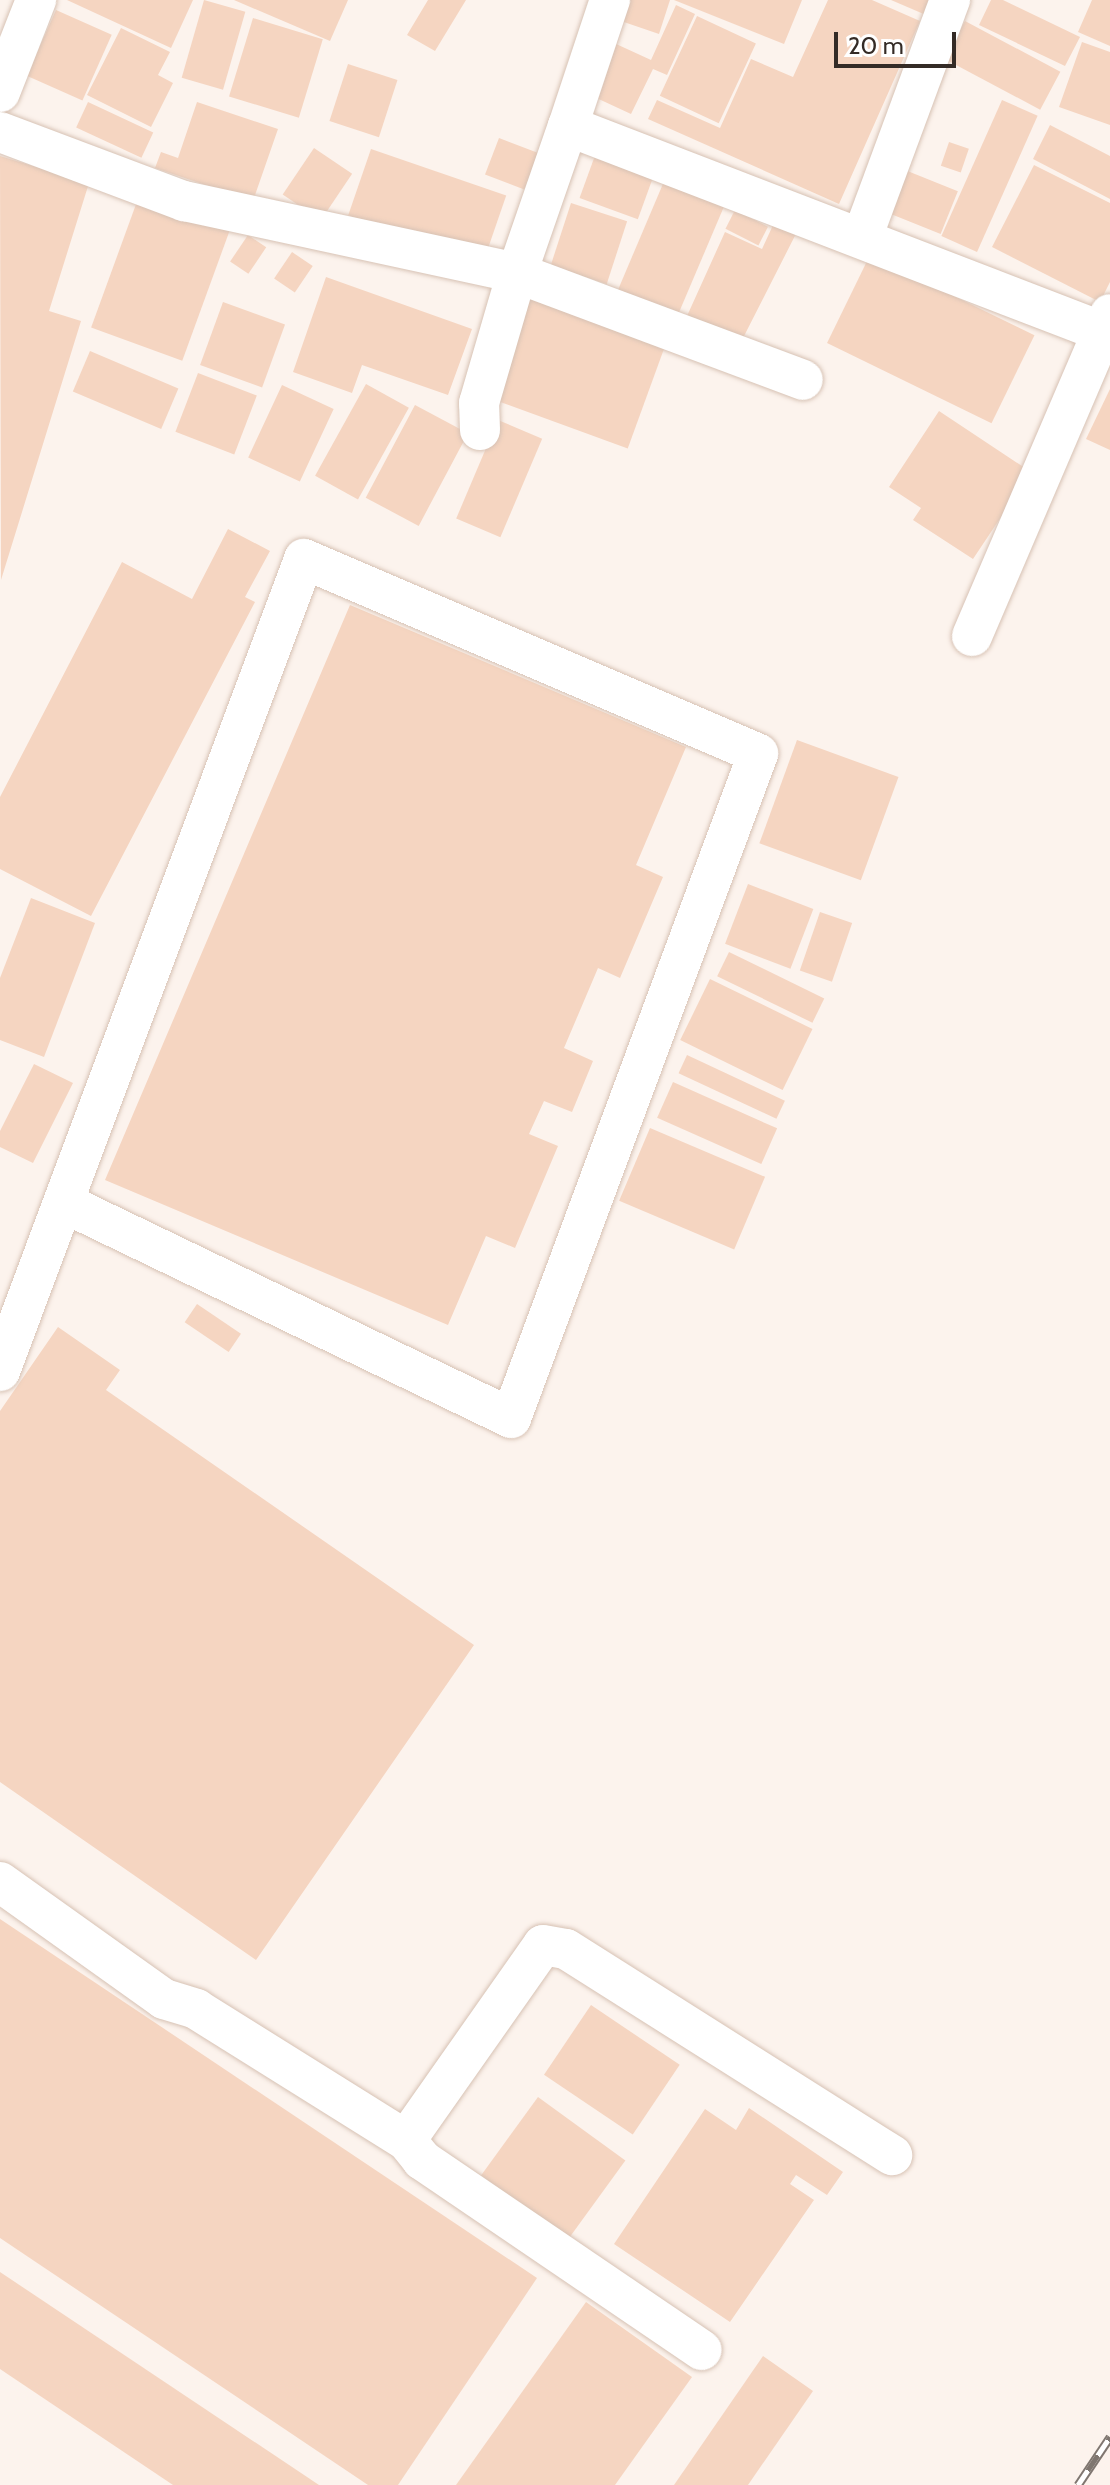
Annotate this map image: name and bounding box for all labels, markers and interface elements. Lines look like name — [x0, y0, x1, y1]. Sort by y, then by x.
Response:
scale bar — [838, 16, 960, 66]
text: 20 m — [848, 31, 904, 60]

